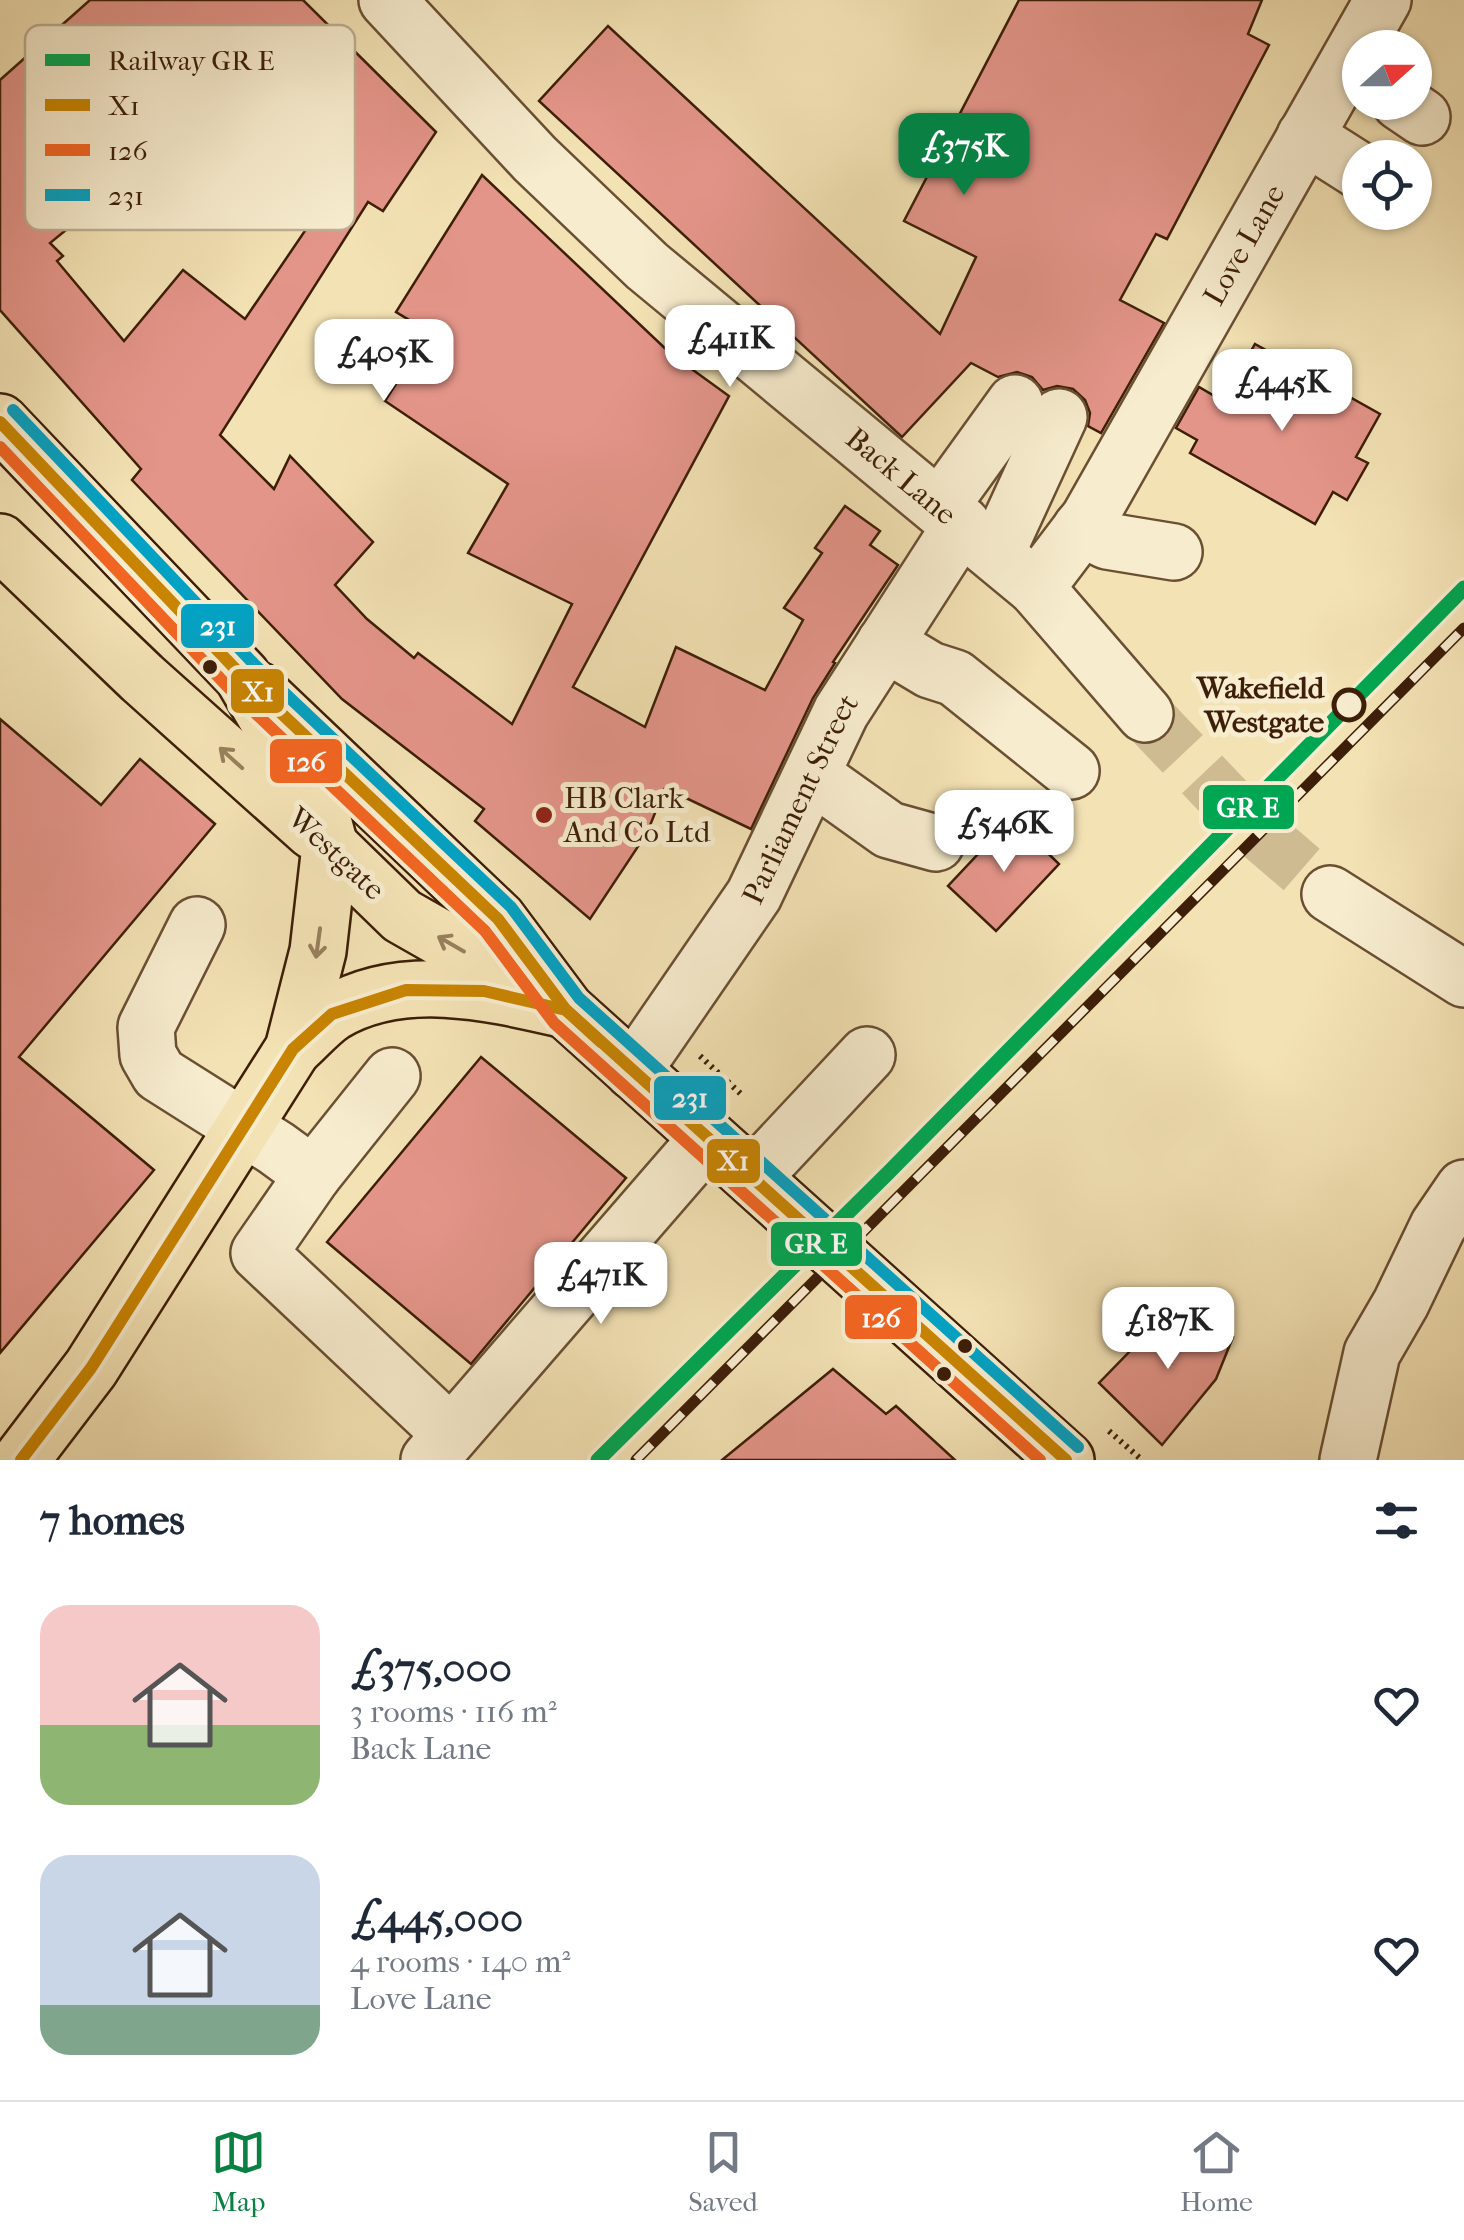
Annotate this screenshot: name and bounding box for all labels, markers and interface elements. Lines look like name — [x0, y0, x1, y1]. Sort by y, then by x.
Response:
legend — [25, 25, 355, 230]
north arrow — [1342, 30, 1432, 120]
map controls — [1342, 30, 1432, 230]
text: Railway GR E — [108, 44, 275, 77]
text: X1 — [108, 89, 140, 122]
pin: £375K — [894, 113, 1034, 198]
text: £375K — [921, 127, 1008, 164]
text: 126 — [108, 134, 148, 167]
button: locate — [1342, 140, 1432, 230]
street label: Love Lane — [1196, 178, 1292, 311]
text: 231 — [108, 179, 144, 212]
pin: £411K — [660, 305, 800, 390]
pin: £405K — [314, 319, 454, 404]
text: £411K — [687, 319, 773, 356]
text: £405K — [337, 333, 431, 370]
pin: £445K — [1212, 349, 1352, 434]
text: £445K — [1234, 363, 1330, 400]
street label: Back Lane — [839, 421, 963, 532]
line badge: 231 — [179, 602, 256, 650]
text: 231 — [200, 609, 236, 642]
unlabelled marker — [200, 657, 220, 677]
line badge: X1 — [229, 667, 286, 715]
place label: Wakefield Westgate — [1195, 671, 1326, 740]
text: X1 — [241, 675, 274, 708]
street label: Parliament Street — [735, 687, 866, 910]
marker: Wakefield Westgate — [1333, 689, 1365, 721]
line badge: 126 — [268, 737, 344, 785]
text: 126 — [286, 745, 327, 778]
one-way arrow — [219, 746, 244, 769]
place label: HB Clark And Co Ltd — [563, 781, 711, 850]
line badge: GR E — [1201, 783, 1296, 831]
pin: £546K — [934, 790, 1074, 875]
text: GR E — [1216, 791, 1280, 824]
street label: Westgate — [280, 800, 392, 908]
marker: HB Clark And Co Ltd — [533, 804, 555, 826]
text: £546K — [957, 804, 1051, 841]
one-way arrow — [309, 926, 327, 958]
one-way arrow — [437, 934, 466, 954]
line badge: 231 — [652, 1074, 728, 1122]
text: 231 — [672, 1081, 708, 1114]
line badge: X1 — [705, 1137, 762, 1185]
text: X1 — [716, 1144, 749, 1177]
line badge: GR E — [769, 1220, 864, 1268]
text: GR E — [784, 1227, 848, 1260]
pin: £471K — [531, 1242, 671, 1327]
text: £471K — [556, 1256, 646, 1293]
pin: £187K — [1098, 1287, 1238, 1372]
line badge: 126 — [843, 1293, 919, 1341]
text: 126 — [861, 1301, 902, 1334]
text: £187K — [1124, 1301, 1212, 1338]
unlabelled marker — [955, 1336, 975, 1356]
unlabelled marker — [934, 1364, 954, 1384]
icon: filters — [1369, 1493, 1424, 1548]
text: 7 homes — [40, 1496, 185, 1545]
text: £375,000 — [350, 1644, 512, 1693]
icon: home — [120, 1645, 240, 1765]
icon: heart — [1369, 1678, 1424, 1733]
text: 3 rooms · 116 m² — [350, 1693, 557, 1730]
text: Back Lane — [350, 1730, 491, 1767]
text: £445,000 — [350, 1894, 523, 1943]
icon: home — [120, 1895, 240, 2015]
icon: heart — [1369, 1928, 1424, 1983]
text: 4 rooms · 140 m² — [350, 1943, 571, 1980]
text: Love Lane — [350, 1980, 492, 2017]
tab: Map — [211, 2125, 266, 2218]
tab: Saved — [688, 2125, 758, 2218]
tab: Home — [1180, 2125, 1253, 2218]

